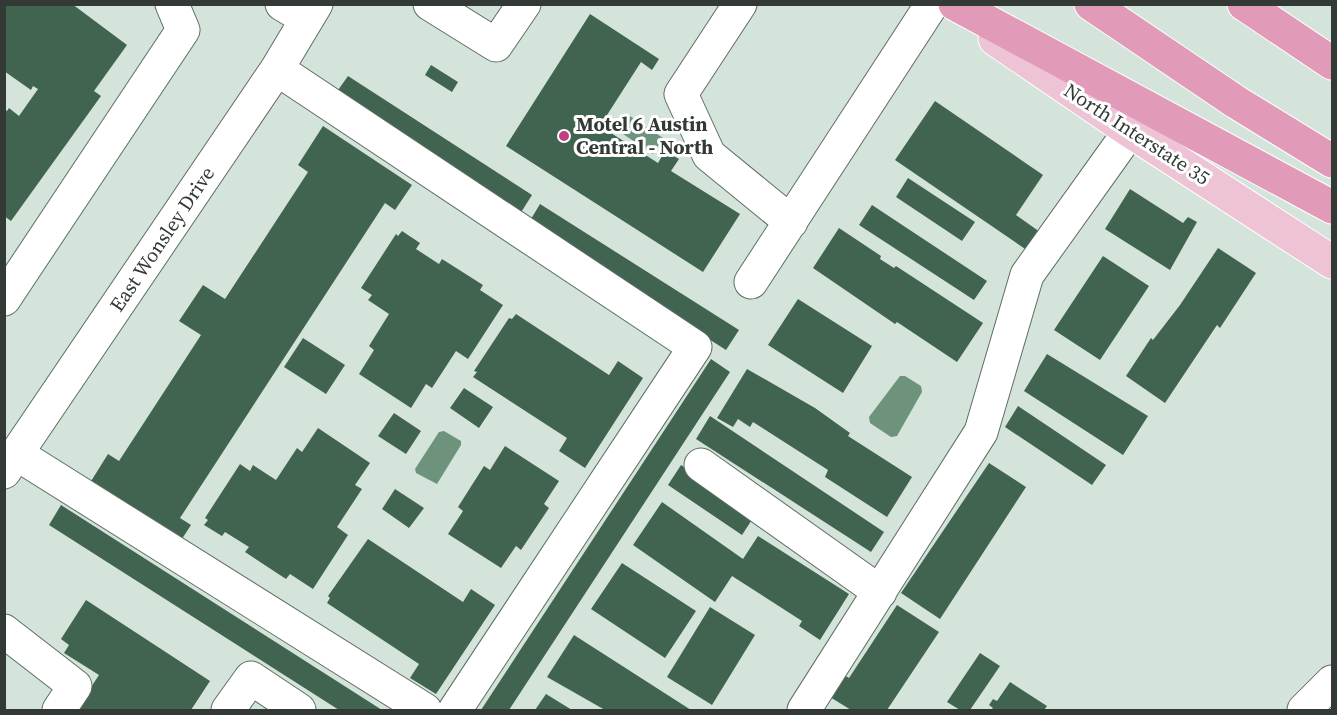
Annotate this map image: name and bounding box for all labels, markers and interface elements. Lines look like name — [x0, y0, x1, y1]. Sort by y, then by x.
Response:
street label: North Interstate 35 — [1059, 76, 1215, 192]
place label: Motel 6 Austin Central - North — [576, 110, 713, 161]
marker: Motel 6 Austin Central - North — [557, 129, 571, 143]
street label: East Wonsley Drive — [103, 161, 221, 317]

